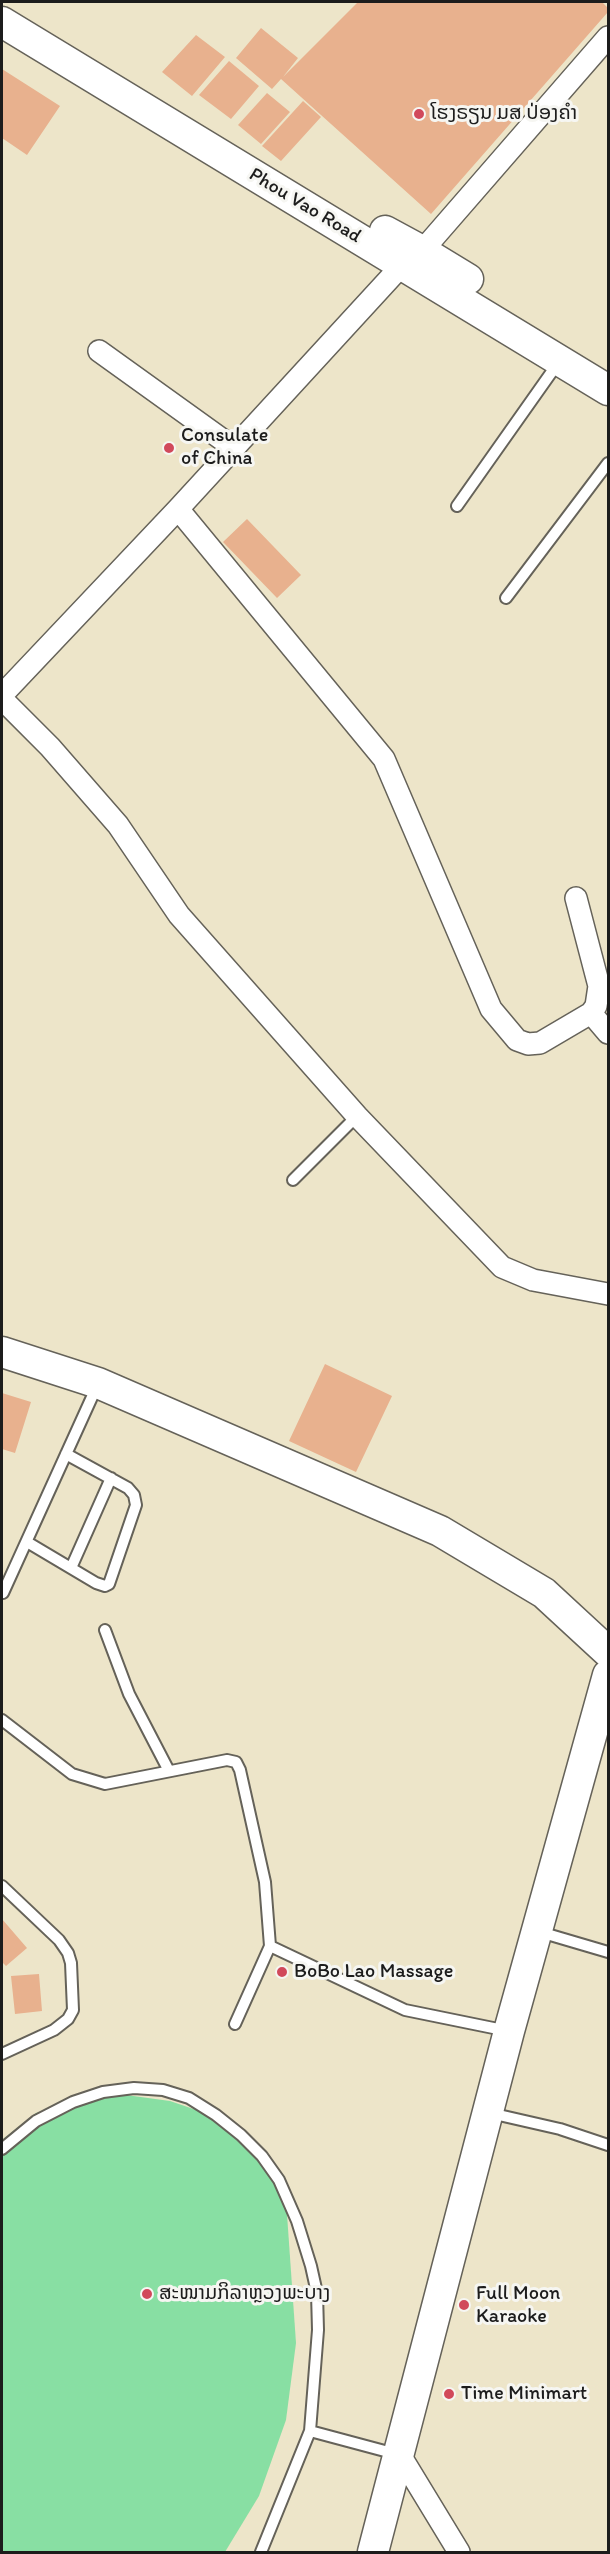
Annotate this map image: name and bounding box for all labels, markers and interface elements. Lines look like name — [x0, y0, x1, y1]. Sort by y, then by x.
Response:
place label: ໂຮງຣຽນ ມສ ປ່ອງຄຳ — [431, 102, 577, 126]
marker: ໂຮງຣຽນ ມສ ປ່ອງຄຳ — [412, 107, 426, 121]
street label: Phou Vao Road — [244, 163, 366, 249]
place label: Consulate of China — [181, 424, 268, 471]
marker: Consulate of China — [162, 441, 176, 455]
place label: BoBo Lao Massage — [294, 1960, 453, 1984]
marker: BoBo Lao Massage — [275, 1965, 289, 1979]
place label: ສະໜາມກິລາຫຼວງພະບາງ — [159, 2282, 330, 2306]
place label: Full Moon Karaoke — [476, 2282, 560, 2329]
marker: ສະໜາມກິລາຫຼວງພະບາງ — [140, 2287, 154, 2301]
marker: Full Moon Karaoke — [457, 2298, 471, 2312]
place label: Time Minimart — [461, 2382, 587, 2406]
marker: Time Minimart — [442, 2387, 456, 2401]

